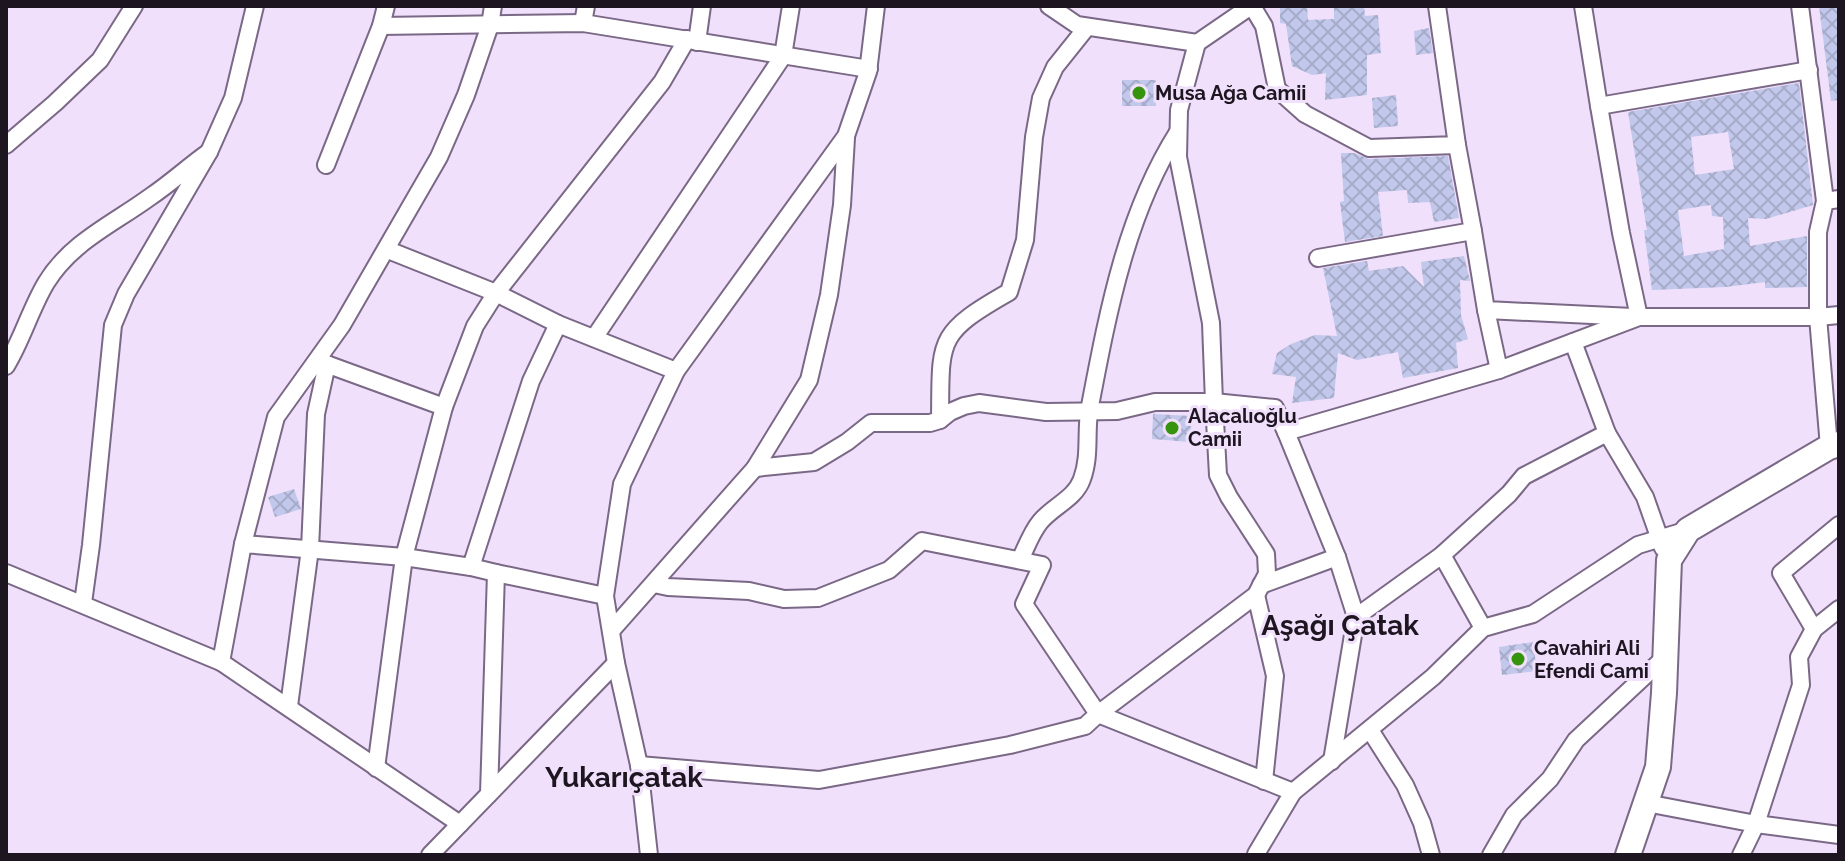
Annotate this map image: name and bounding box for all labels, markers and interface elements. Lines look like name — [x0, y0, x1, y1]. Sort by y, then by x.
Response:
place label: Musa Ağa Camii — [1155, 81, 1306, 105]
marker: Musa Ağa Camii — [1130, 84, 1148, 102]
place label: Alacalıoğlu Camii — [1188, 404, 1297, 451]
marker: Alacalıoğlu Camii — [1163, 419, 1181, 437]
district label: Aşağı Çatak — [1261, 609, 1419, 642]
place label: Cavahiri Ali Efendi Cami — [1534, 636, 1649, 683]
marker: Cavahiri Ali Efendi Cami — [1509, 650, 1527, 668]
district label: Yukarıçatak — [545, 761, 703, 794]

